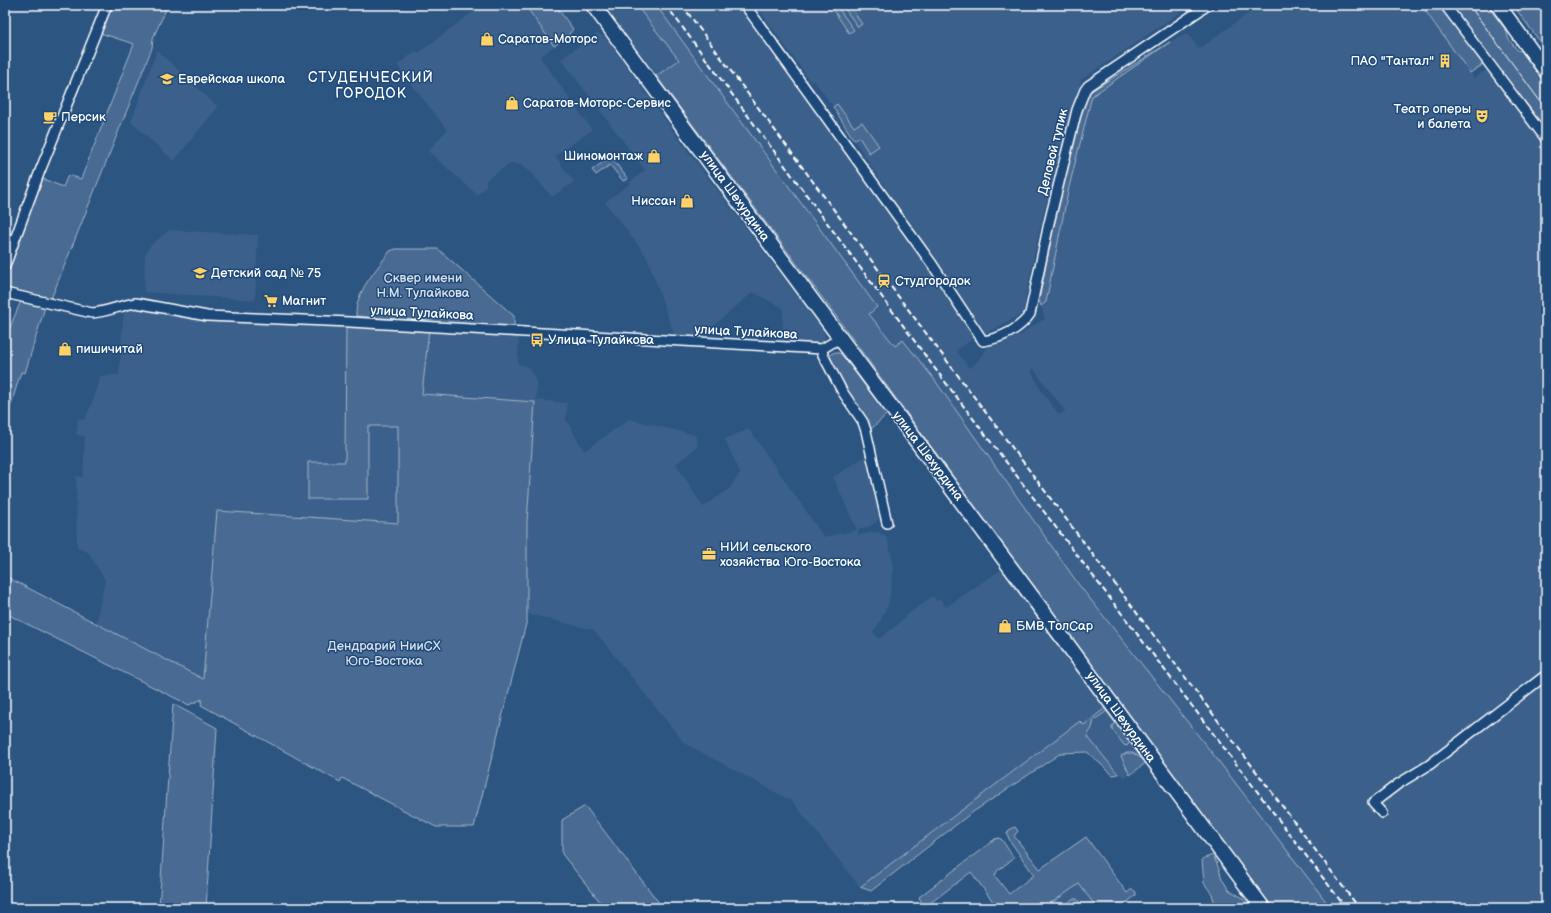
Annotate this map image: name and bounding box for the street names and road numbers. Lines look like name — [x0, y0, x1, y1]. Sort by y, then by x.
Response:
street label: Деловой тупик — [1034, 107, 1072, 197]
street label: улица Шехурдина — [697, 147, 773, 245]
street label: улица Тулайкова — [370, 302, 474, 324]
street label: улица Тулайкова — [694, 321, 798, 343]
street label: улица Шехурдина — [889, 408, 967, 504]
street label: улица Шехурдина — [1083, 668, 1159, 766]

